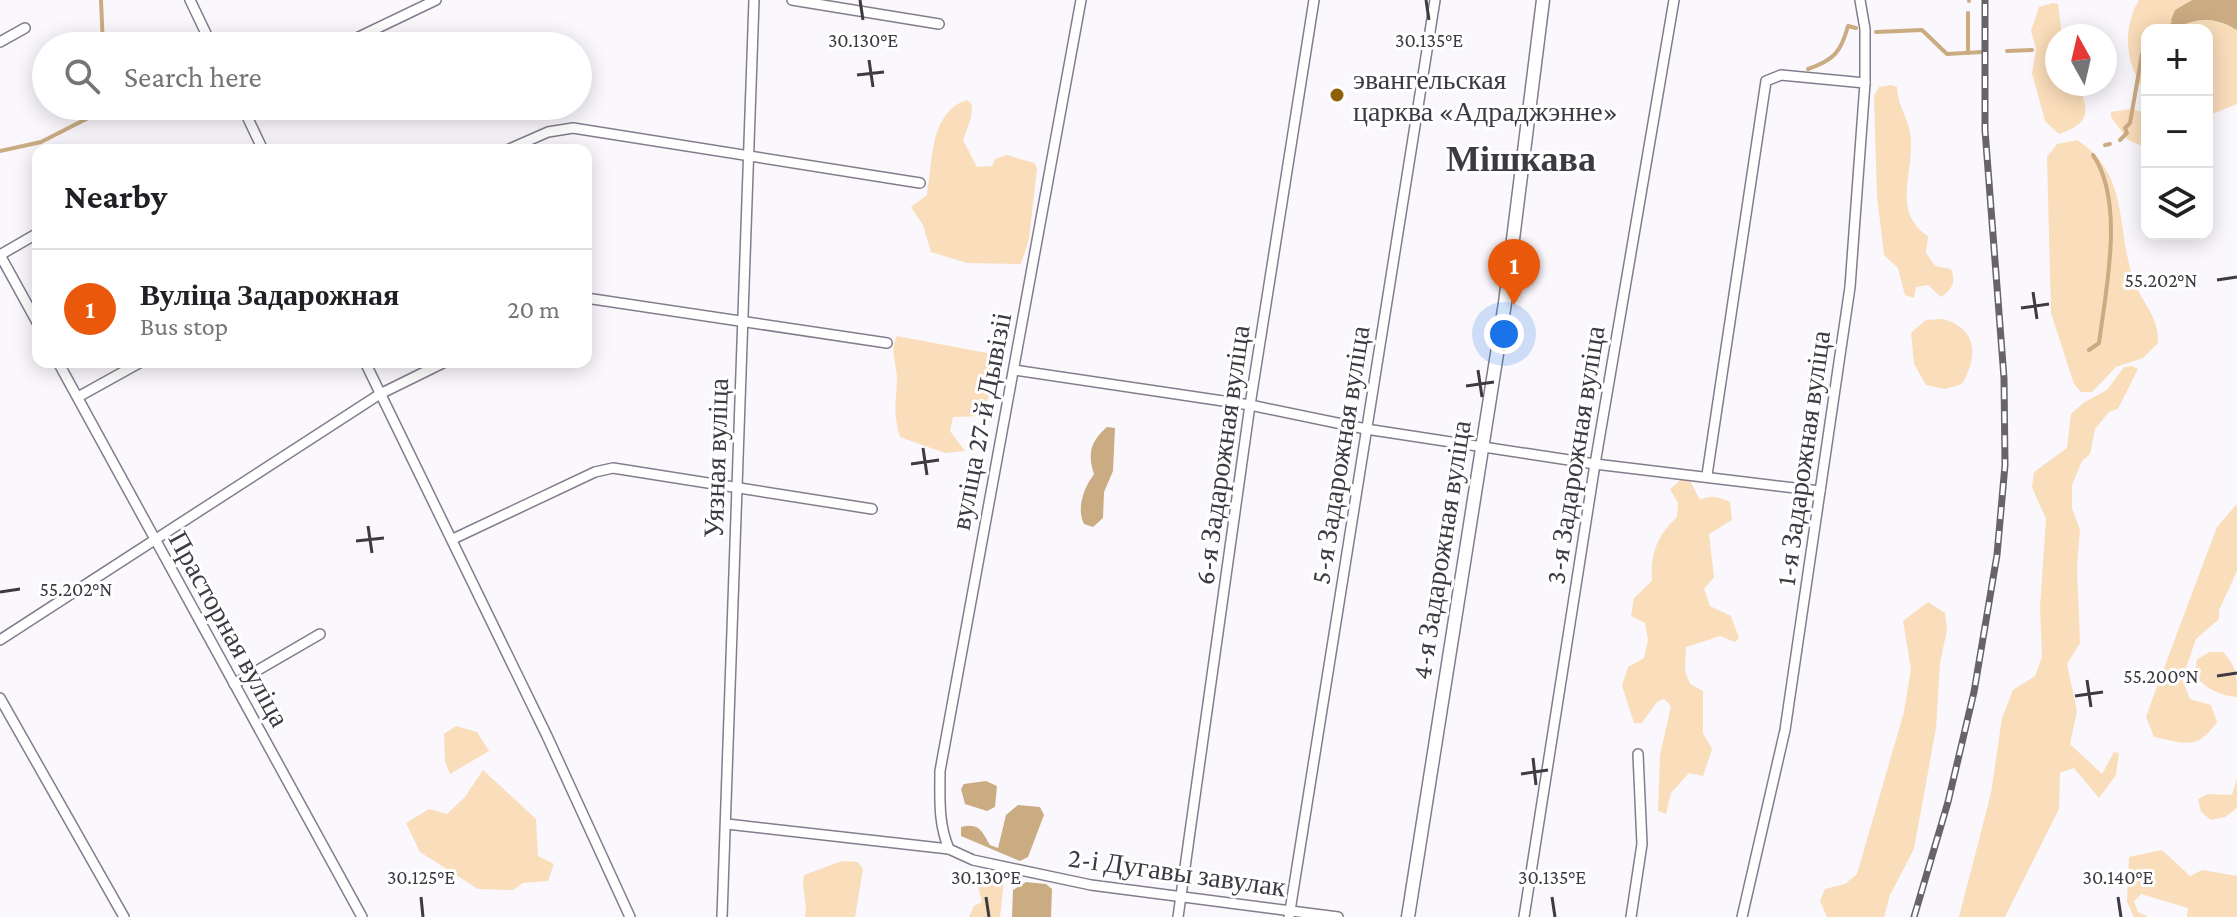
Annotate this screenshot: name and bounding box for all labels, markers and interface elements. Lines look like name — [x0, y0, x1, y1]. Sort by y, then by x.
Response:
north arrow — [2045, 24, 2117, 96]
map controls — [2141, 24, 2213, 240]
button: + — [2141, 24, 2213, 96]
text: 30.130°E — [828, 29, 898, 51]
text: 30.135°E — [1395, 29, 1463, 51]
search box — [32, 32, 592, 120]
icon: search — [60, 54, 104, 98]
text: Search here — [124, 60, 262, 93]
place label: эвангельская царква «Адраджэнне» — [1353, 64, 1618, 127]
marker: эвангельская царква «Адраджэнне» — [1328, 86, 1346, 104]
button: − — [2141, 96, 2213, 168]
district label: Мішкава — [1446, 139, 1596, 179]
button: layers — [2141, 168, 2213, 240]
text: Nearby — [64, 178, 167, 215]
pin: 1 — [1488, 239, 1540, 305]
text: 55.202°N — [2124, 269, 2198, 291]
text: Вуліца Задарожная — [140, 278, 399, 311]
text: 1 — [85, 295, 95, 324]
text: 20 m — [507, 295, 560, 324]
street label: вуліца 27-й Дывізіі — [945, 310, 1017, 532]
text: Bus stop — [140, 312, 228, 341]
your location — [1484, 314, 1524, 354]
street label: 6-я Задарожная вуліца — [1188, 323, 1256, 587]
street label: 5-я Задарожная вуліца — [1304, 323, 1376, 586]
street label: 3-я Задарожная вуліца — [1539, 323, 1611, 586]
street label: 1-я Задарожная вуліца — [1770, 328, 1836, 587]
street label: Уязная вуліца — [698, 377, 734, 539]
street label: 4-я Задарожная вуліца — [1405, 418, 1477, 682]
street label: Прасторная вуліца — [162, 526, 296, 733]
text: 55.202°N — [39, 578, 113, 600]
text: 55.200°N — [2123, 665, 2199, 687]
street label: 2-і Дугавы завулак — [1066, 841, 1288, 903]
text: 30.125°E — [387, 866, 455, 888]
text: 30.130°E — [951, 866, 1021, 888]
text: 30.135°E — [1518, 866, 1586, 888]
text: 30.140°E — [2083, 866, 2154, 888]

